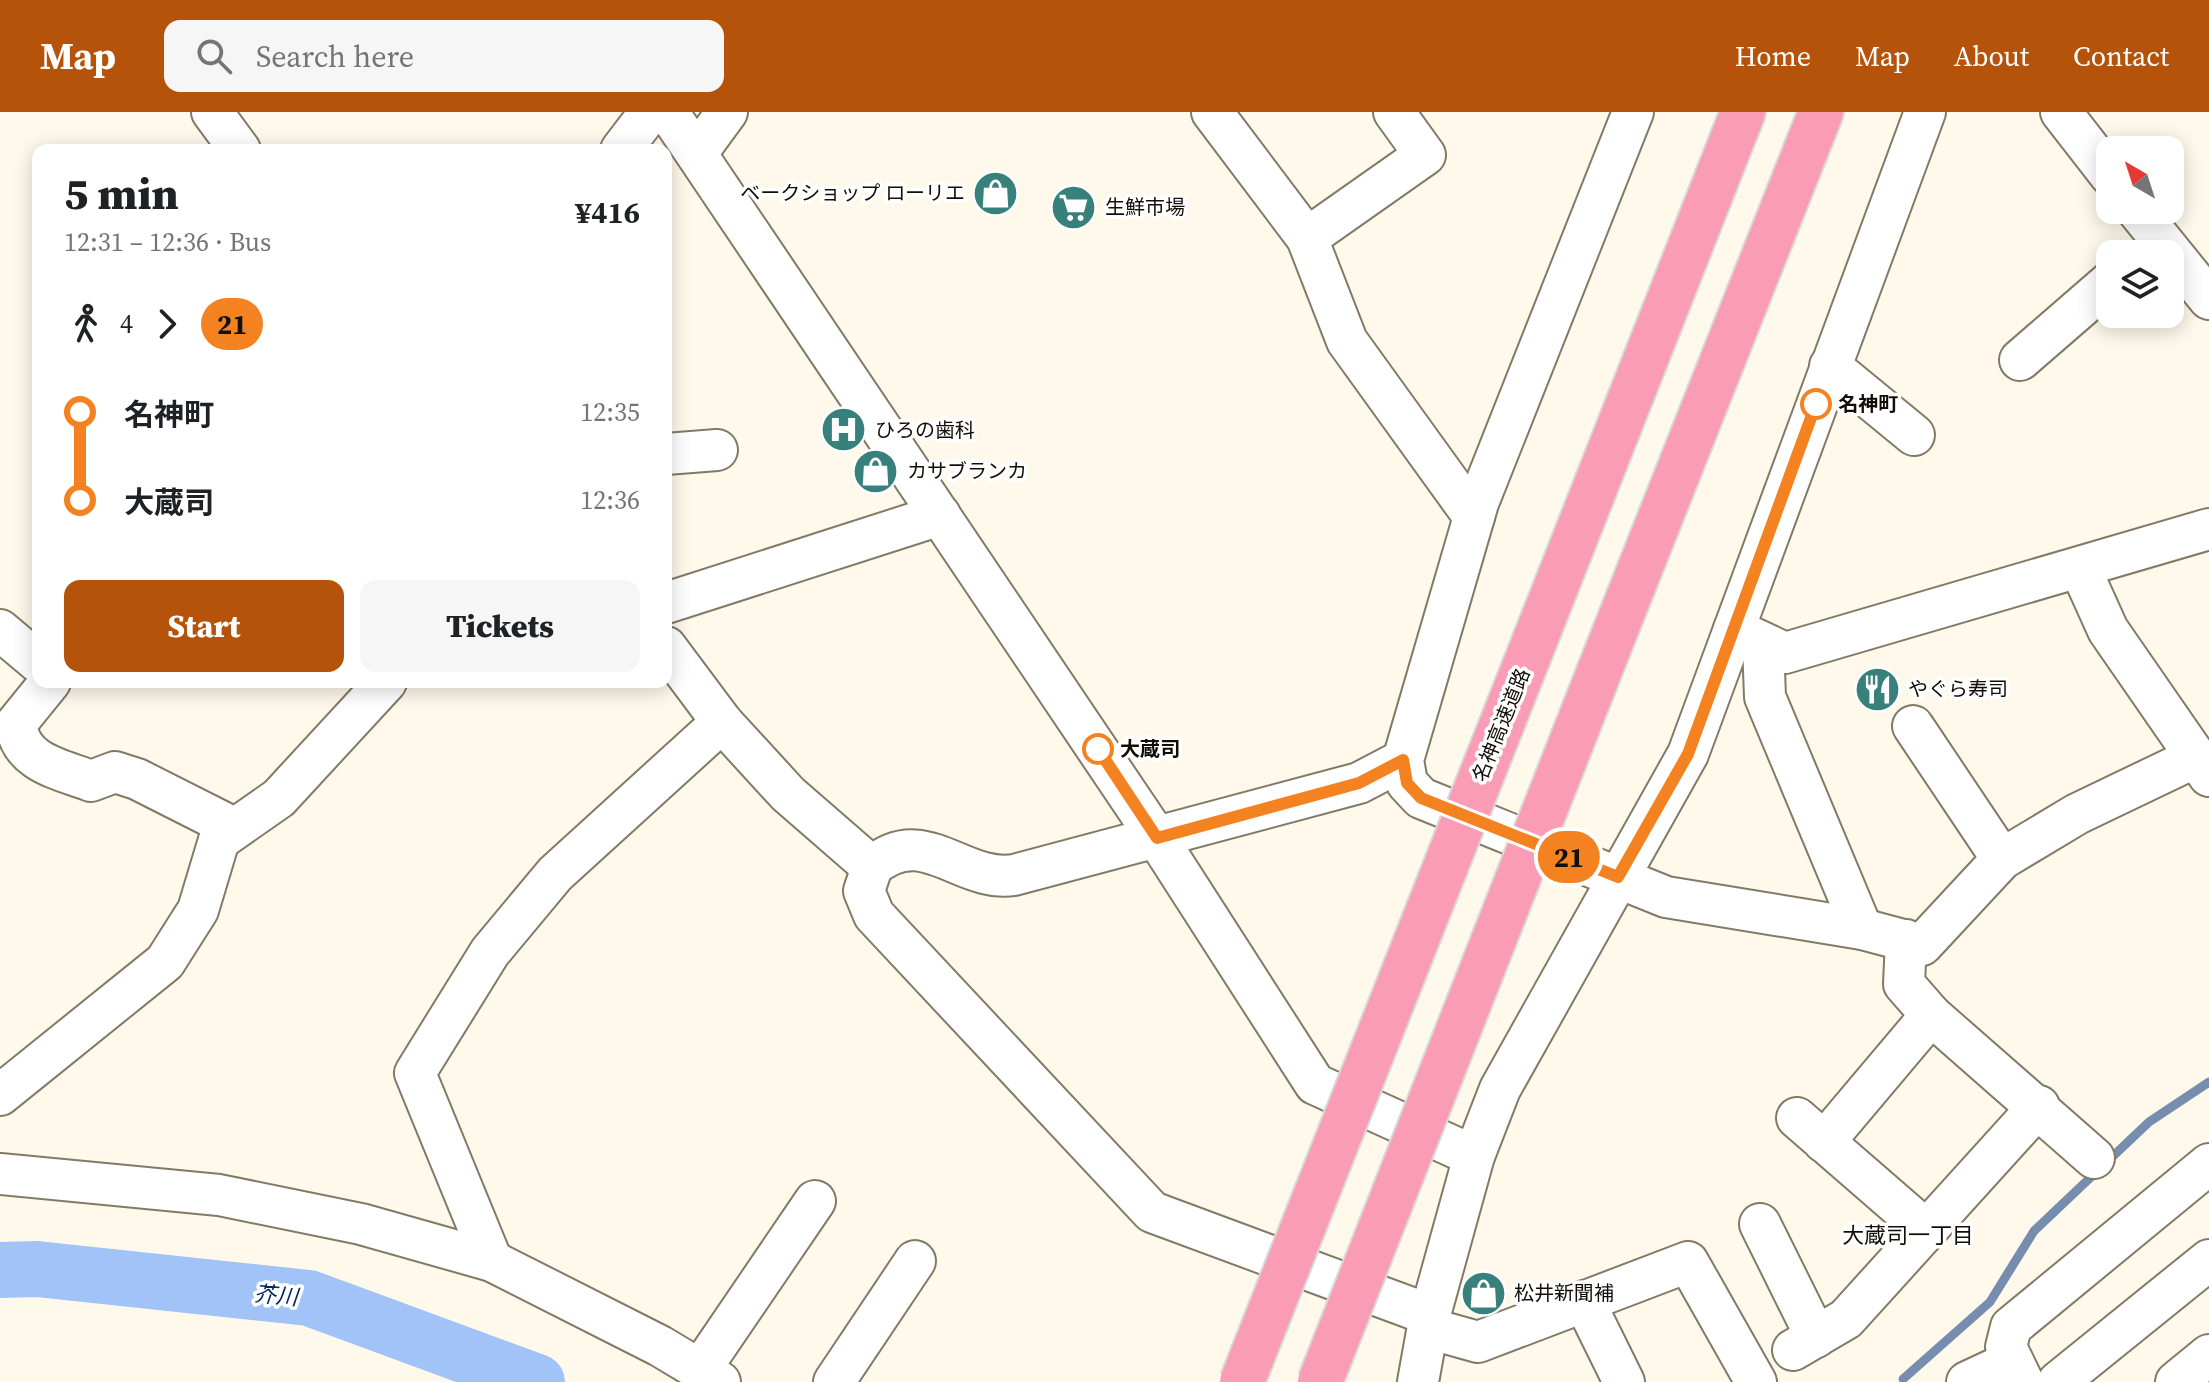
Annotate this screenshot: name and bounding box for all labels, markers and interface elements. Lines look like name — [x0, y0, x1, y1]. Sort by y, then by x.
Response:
search box — [164, 20, 724, 92]
text: Map — [40, 30, 116, 82]
icon: search — [192, 34, 236, 78]
text: Search here — [256, 36, 414, 77]
text: Home — [1735, 37, 1811, 75]
text: Map — [1855, 37, 1910, 75]
text: About — [1954, 37, 2029, 75]
text: Contact — [2073, 37, 2169, 75]
north arrow — [2096, 136, 2184, 224]
map controls — [2096, 136, 2184, 328]
text: 5 min — [64, 163, 179, 224]
shop icon: ベークショップ ローリエ — [972, 169, 1020, 217]
place label: ベークショップ ローリエ — [740, 179, 965, 207]
supermarket icon: 生鮮市場 — [1050, 183, 1098, 231]
text: ¥416 — [575, 192, 640, 233]
place label: 生鮮市場 — [1105, 193, 1185, 221]
text: 12:31 – 12:36 · Bus — [64, 224, 271, 260]
button: layers — [2096, 240, 2184, 328]
icon: walk — [64, 302, 108, 346]
icon: forward — [145, 302, 189, 346]
text: 21 — [217, 305, 247, 343]
text: 4 — [120, 306, 133, 342]
marker: 名神町 — [1801, 389, 1831, 419]
place label: 名神町 — [1838, 390, 1898, 418]
text: 名神町 — [124, 394, 214, 435]
text: 12:35 — [580, 394, 640, 430]
hospital icon: ひろの歯科 — [820, 406, 868, 454]
place label: ひろの歯科 — [875, 416, 975, 444]
shop icon: カサブランカ — [852, 447, 900, 495]
place label: カサブランカ — [907, 457, 1027, 485]
text: 大蔵司 — [124, 482, 214, 523]
text: 12:36 — [580, 482, 640, 518]
button: Start — [64, 580, 344, 672]
button: Tickets — [360, 580, 640, 672]
street label: 名神高速道路 — [1466, 664, 1536, 786]
restaurant icon: やぐら寿司 — [1853, 665, 1901, 713]
place label: やぐら寿司 — [1908, 675, 2008, 703]
marker: 大蔵司 — [1083, 734, 1113, 764]
place label: 大蔵司 — [1120, 735, 1180, 763]
line badge: 21 — [1533, 831, 1605, 883]
text: 21 — [1554, 838, 1584, 876]
district label: 大蔵司一丁目 — [1842, 1220, 1974, 1250]
shop icon: 松井新聞補 — [1459, 1269, 1507, 1317]
water label: 芥川 — [253, 1278, 301, 1312]
place label: 松井新聞補 — [1514, 1279, 1614, 1307]

